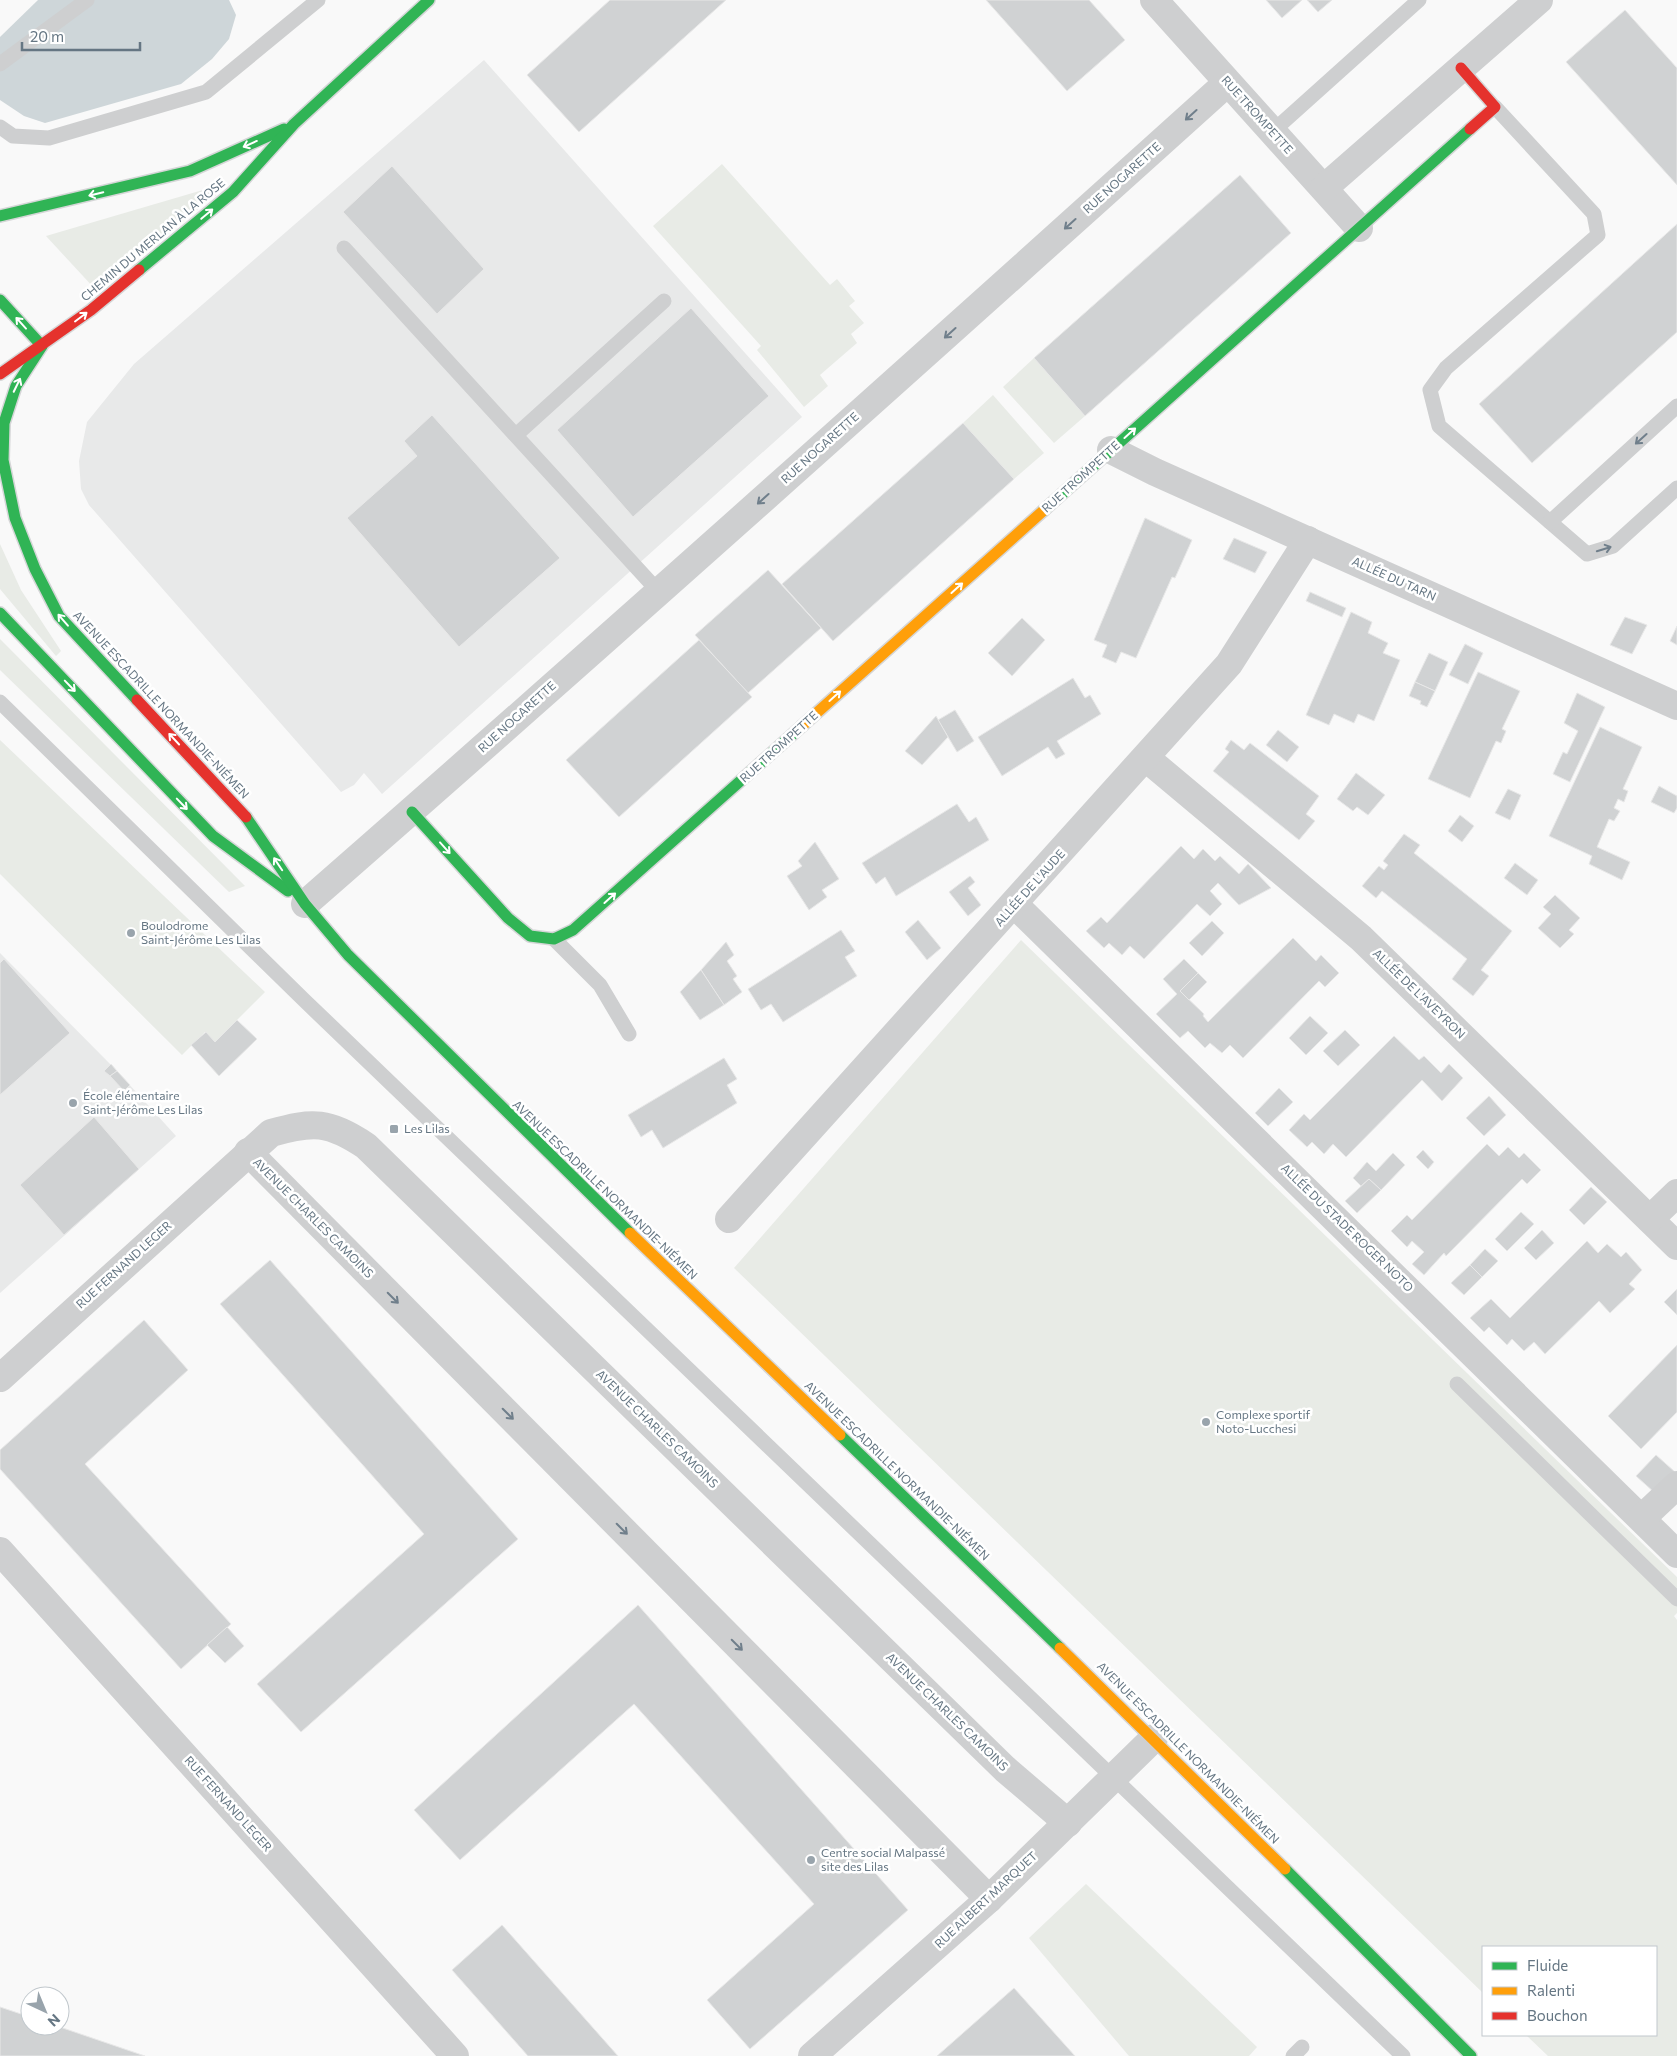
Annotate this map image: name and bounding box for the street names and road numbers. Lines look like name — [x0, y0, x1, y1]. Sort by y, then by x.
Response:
street label: RUE TROMPETTE — [1219, 73, 1296, 156]
street label: RUE NOGARETTE — [1080, 139, 1163, 216]
street label: CHEMIN DU MERLAN À LA ROSE — [78, 175, 227, 304]
street label: RUE NOGARETTE — [778, 409, 861, 486]
street label: RUE TROMPETTE — [1039, 438, 1122, 515]
street label: ALLÉE DU TARN — [1350, 553, 1439, 603]
street label: AVENUE ESCADRILLE NORMANDIE-NIÉMEN — [71, 608, 253, 801]
street label: RUE NOGARETTE — [475, 678, 558, 755]
street label: RUE TROMPETTE — [737, 708, 820, 785]
street label: ALLÉE DE L'AUDE — [991, 846, 1067, 928]
street label: ALLÉE DE L'AVEYRON — [1371, 946, 1469, 1041]
street label: AVENUE ESCADRILLE NORMANDIE-NIÉMEN — [510, 1097, 701, 1282]
street label: AVENUE CHARLES CAMOINS — [251, 1154, 377, 1280]
street label: ALLÉE DU STADE ROGER NOTO — [1279, 1160, 1417, 1294]
street label: RUE FERNAND LEGER — [73, 1218, 174, 1311]
street label: AVENUE CHARLES CAMOINS — [594, 1366, 721, 1490]
street label: AVENUE ESCADRILLE NORMANDIE-NIÉMEN — [802, 1378, 993, 1563]
street label: AVENUE CHARLES CAMOINS — [884, 1649, 1011, 1773]
street label: AVENUE ESCADRILLE NORMANDIE-NIÉMEN — [1095, 1658, 1283, 1846]
street label: RUE FERNAND LEGER — [182, 1753, 275, 1854]
street label: RUE ALBERT MARQUET — [931, 1848, 1040, 1950]

